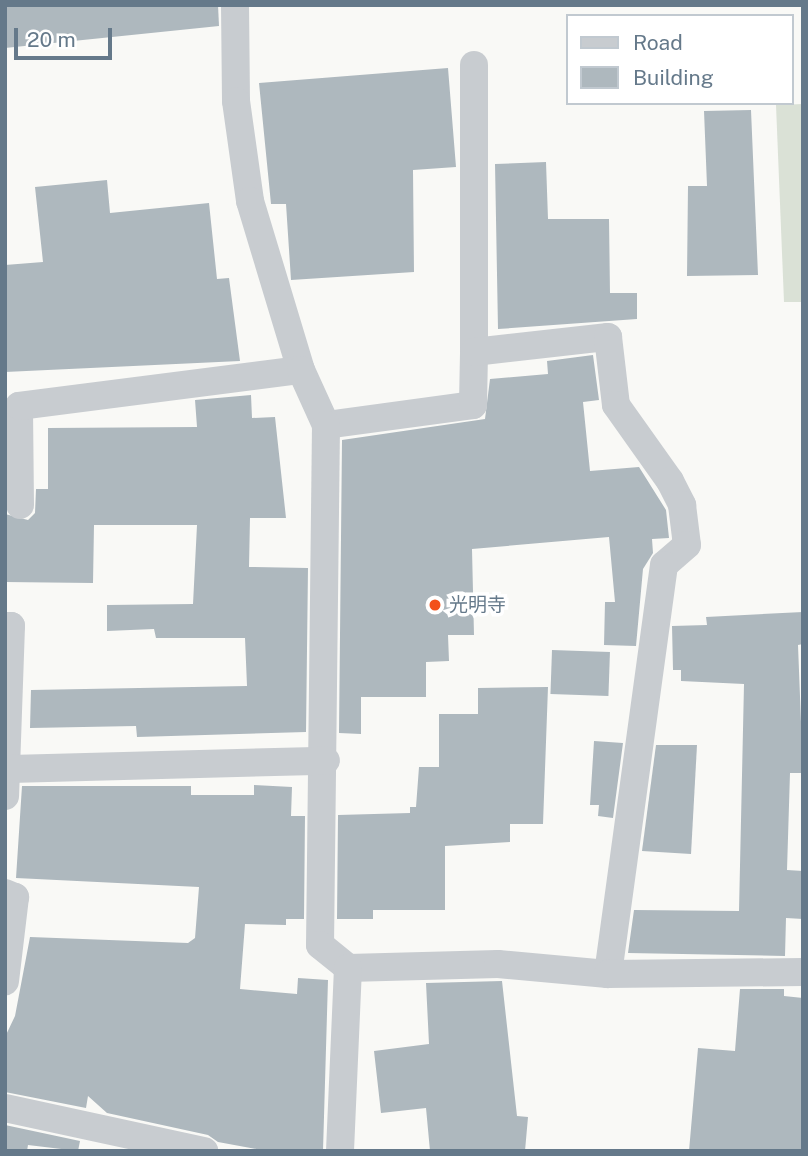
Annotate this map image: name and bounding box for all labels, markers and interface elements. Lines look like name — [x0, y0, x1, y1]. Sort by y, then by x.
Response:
scale bar — [18, 14, 116, 58]
legend — [566, 14, 794, 105]
text: 20 m — [27, 27, 76, 52]
text: Road — [633, 30, 683, 55]
text: Building — [633, 65, 714, 90]
place label: 光明寺 — [449, 594, 506, 616]
marker: 光明寺 — [427, 597, 443, 613]

